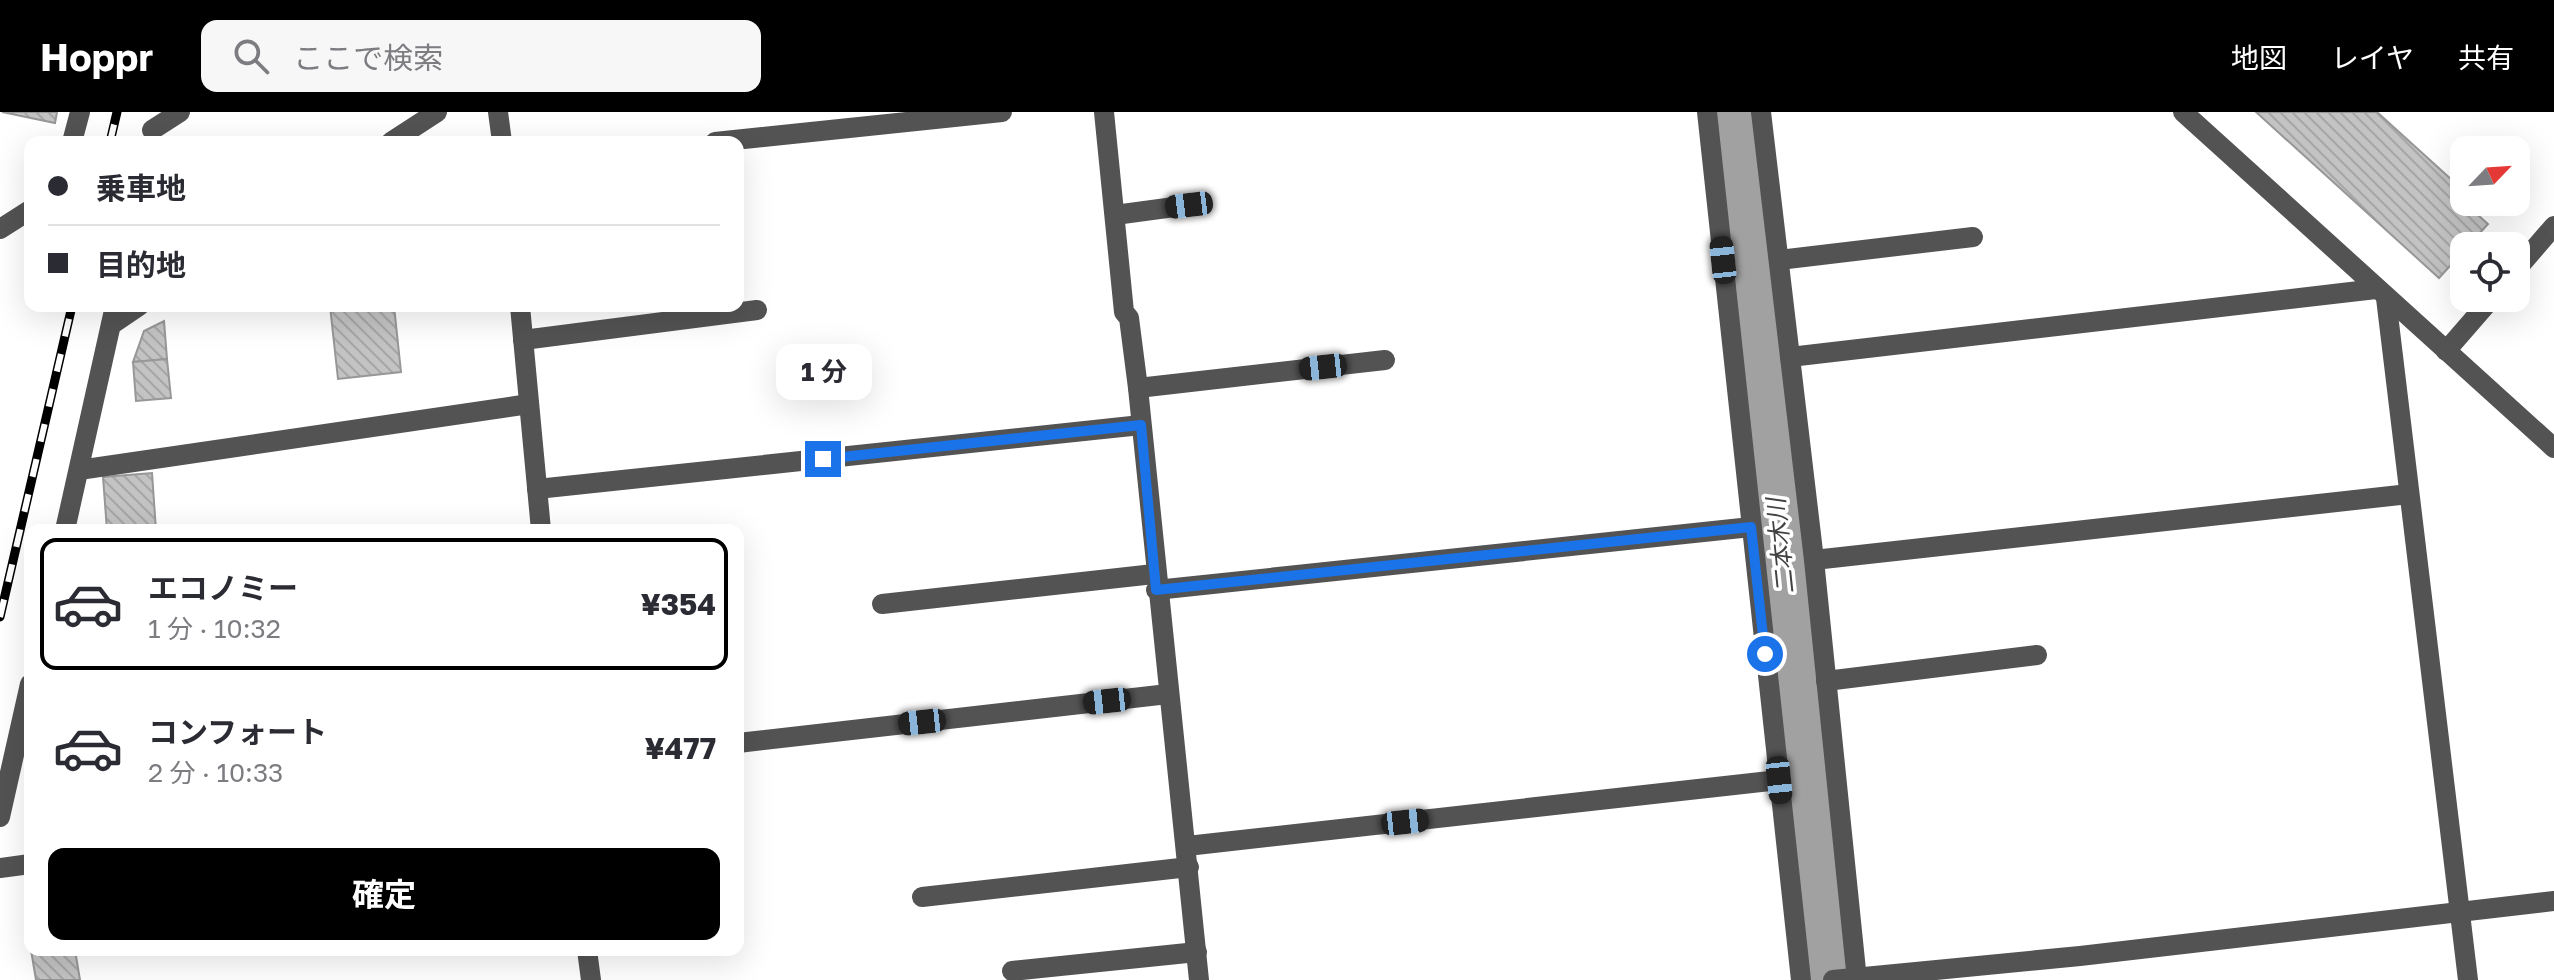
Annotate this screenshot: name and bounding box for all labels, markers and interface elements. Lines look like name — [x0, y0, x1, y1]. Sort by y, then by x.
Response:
search box — [201, 20, 761, 92]
text: Hoppr — [40, 34, 153, 79]
icon: search — [229, 34, 273, 78]
text: ここで検索 — [293, 40, 443, 76]
text: 地図 — [2231, 41, 2287, 74]
text: レイヤ — [2331, 41, 2414, 74]
text: 共有 — [2458, 41, 2514, 74]
north arrow — [2450, 136, 2530, 216]
map controls — [2450, 136, 2530, 312]
text: 乗車地 — [96, 170, 186, 206]
car — [1164, 190, 1214, 220]
button: locate — [2450, 232, 2530, 312]
car — [1709, 235, 1737, 285]
text: 目的地 — [96, 247, 186, 283]
callout: 1 分 — [775, 343, 871, 399]
car — [1298, 353, 1348, 381]
text: 1 分 — [801, 356, 847, 387]
route end — [805, 441, 841, 477]
water label: 二本木川 — [1760, 494, 1799, 595]
icon: car — [52, 568, 124, 640]
text: エコノミー — [148, 570, 298, 606]
text: ¥354 — [641, 586, 716, 622]
text: 1 分 · 10:32 — [148, 613, 281, 644]
route start — [1747, 636, 1783, 672]
car — [1082, 687, 1132, 715]
car — [897, 708, 947, 736]
icon: car — [52, 712, 124, 784]
text: コンフォート — [148, 714, 327, 750]
text: ¥477 — [645, 730, 716, 766]
car — [1765, 755, 1793, 805]
text: 2 分 · 10:33 — [148, 757, 283, 788]
car — [1380, 808, 1430, 836]
button: 確定 — [48, 848, 720, 940]

